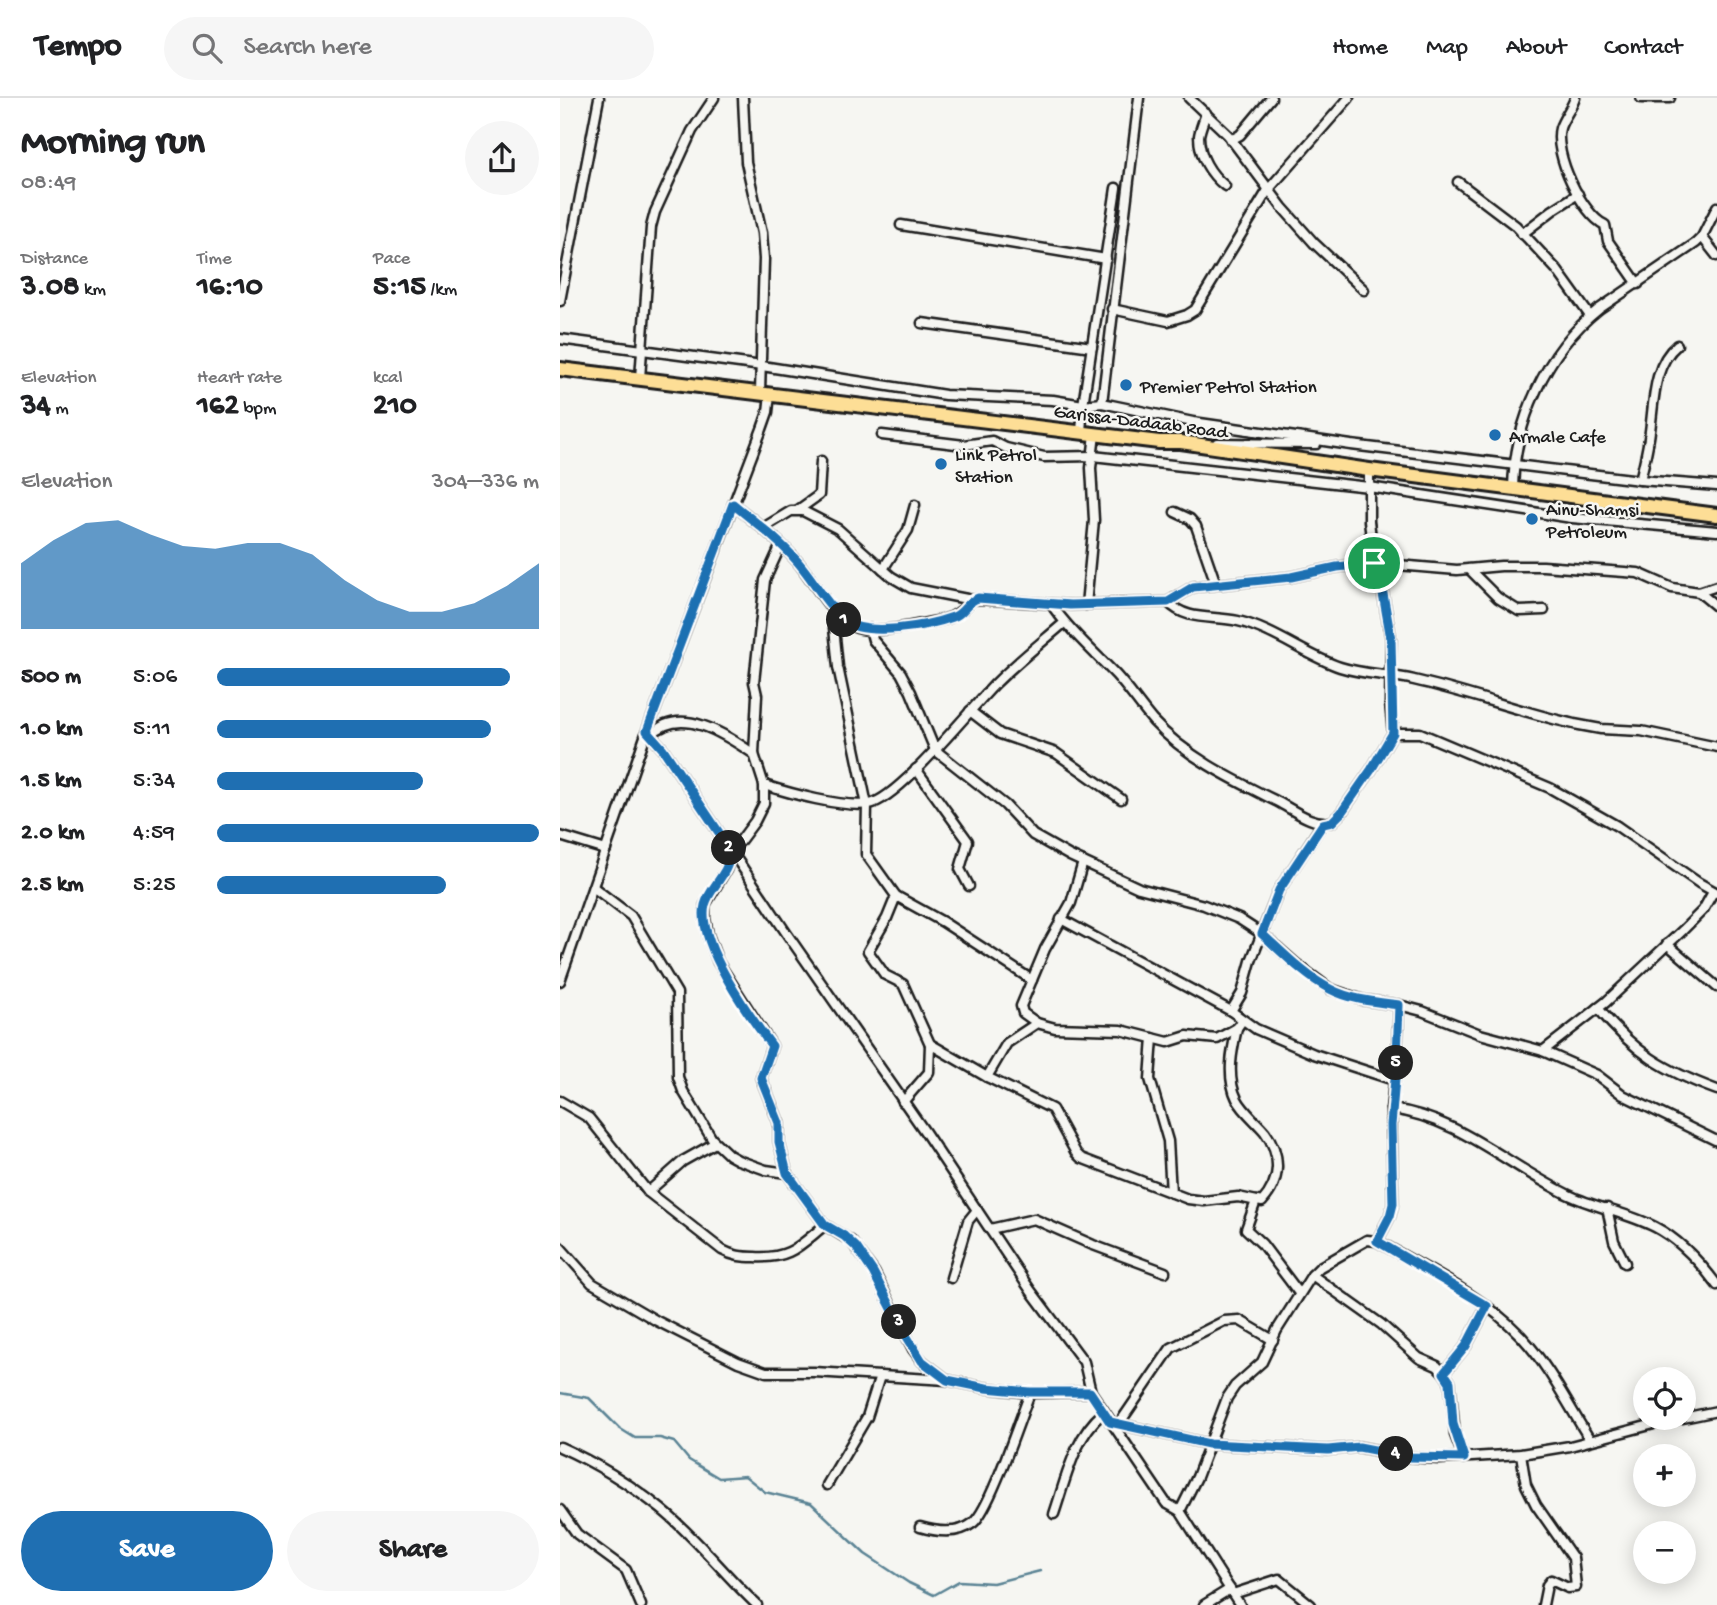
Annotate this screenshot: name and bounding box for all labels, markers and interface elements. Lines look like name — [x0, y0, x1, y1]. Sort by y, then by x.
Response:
search box — [164, 17, 654, 80]
text: Tempo — [35, 29, 122, 67]
icon: search — [188, 29, 226, 67]
text: Search here — [244, 33, 372, 64]
text: Home — [1332, 34, 1388, 63]
text: Map — [1426, 34, 1468, 63]
text: About — [1506, 34, 1566, 63]
text: Contact — [1604, 34, 1682, 63]
button: share — [465, 121, 539, 195]
text: Morning run — [21, 122, 205, 166]
text: 08:49 — [21, 170, 76, 197]
text: Distance — [21, 248, 88, 271]
text: Time — [197, 248, 232, 271]
text: Pace — [373, 248, 410, 271]
text: 3.08 — [21, 271, 79, 306]
text: 16:10 — [197, 271, 263, 306]
text: 5:15 — [373, 271, 426, 306]
text: km — [79, 279, 106, 302]
text: /km — [426, 279, 457, 302]
text: Elevation — [21, 367, 97, 390]
text: Heart rate — [197, 367, 282, 390]
text: kcal — [373, 367, 403, 390]
marker: Premier Petrol Station — [1118, 377, 1134, 393]
place label: Premier Petrol Station — [1139, 377, 1317, 400]
text: 34 — [21, 390, 51, 425]
text: 162 — [197, 390, 239, 425]
text: 210 — [373, 390, 417, 425]
text: m — [51, 398, 69, 421]
text: bpm — [239, 398, 276, 421]
street label: Garissa-Dadaab Road — [1052, 401, 1231, 446]
marker: Armale Cafe — [1487, 427, 1503, 443]
place label: Armale Cafe — [1509, 427, 1606, 450]
place label: Link Petrol Station — [955, 445, 1037, 490]
marker: Link Petrol Station — [933, 456, 949, 472]
text: Elevation — [21, 469, 112, 496]
text: 304–336 m — [432, 469, 539, 496]
place label: Ainu-Shamsi Petroleum — [1545, 500, 1639, 545]
marker: Ainu-Shamsi Petroleum — [1524, 511, 1540, 527]
pin — [1344, 533, 1404, 593]
icon: arrive — [1355, 544, 1393, 582]
pin: 1 — [826, 602, 862, 638]
text: 1 — [840, 608, 847, 631]
text: 500 m — [21, 664, 81, 691]
text: 5:06 — [133, 664, 177, 691]
text: 1.0 km — [21, 716, 83, 743]
text: 5:11 — [133, 716, 171, 743]
text: 1.5 km — [21, 768, 82, 795]
text: 5:34 — [133, 768, 175, 795]
text: 2.0 km — [21, 820, 85, 847]
text: 4:59 — [133, 820, 175, 847]
pin: 2 — [712, 830, 746, 866]
text: 2 — [724, 836, 733, 859]
text: 2.5 km — [21, 872, 84, 899]
text: 5:25 — [133, 872, 176, 899]
pin: 5 — [1378, 1046, 1414, 1080]
text: 5 — [1391, 1051, 1401, 1074]
pin: 3 — [882, 1304, 916, 1340]
text: 3 — [894, 1310, 903, 1333]
map controls — [1633, 1367, 1696, 1584]
button: locate — [1633, 1367, 1696, 1430]
pin: 4 — [1378, 1436, 1414, 1472]
text: 4 — [1391, 1442, 1400, 1465]
button: + — [1633, 1444, 1696, 1507]
button: Save — [21, 1511, 273, 1591]
button: Share — [287, 1511, 539, 1591]
button: − — [1633, 1521, 1696, 1584]

